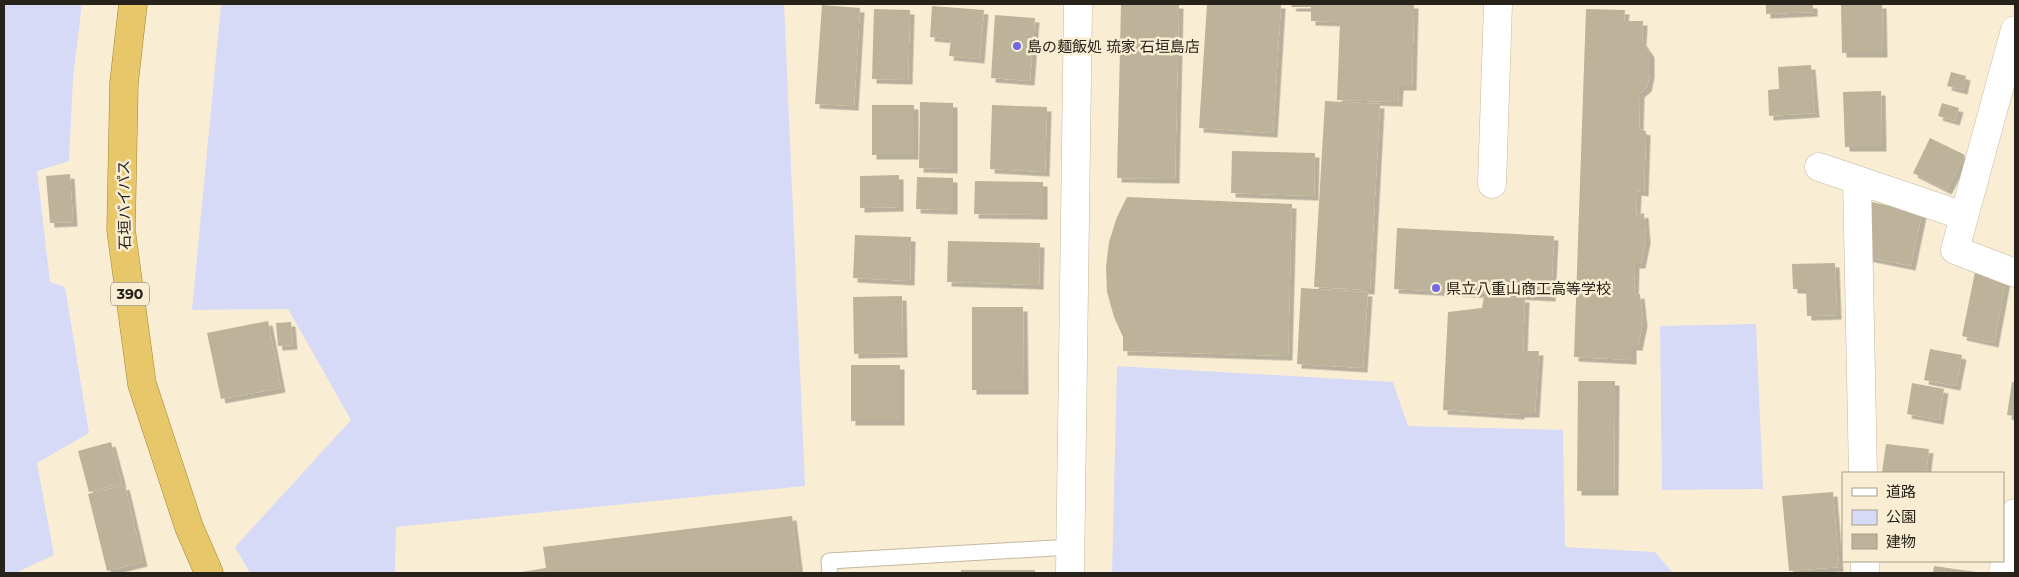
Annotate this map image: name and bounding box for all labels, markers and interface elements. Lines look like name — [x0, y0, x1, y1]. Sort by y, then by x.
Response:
place label: 島の麺飯処 琉家 石垣島店 — [1027, 37, 1200, 56]
marker: 島の麺飯処 琉家 石垣島店 — [1011, 40, 1023, 52]
street label: 石垣バイパス — [114, 160, 134, 250]
place label: 県立八重山商工高等学校 — [1446, 279, 1611, 298]
road number: 390 — [111, 282, 149, 306]
marker: 県立八重山商工高等学校 — [1430, 282, 1442, 294]
legend — [1842, 472, 2004, 562]
text: 道路 — [1886, 482, 1916, 501]
text: 公園 — [1886, 507, 1916, 526]
text: 建物 — [1886, 532, 1916, 551]

